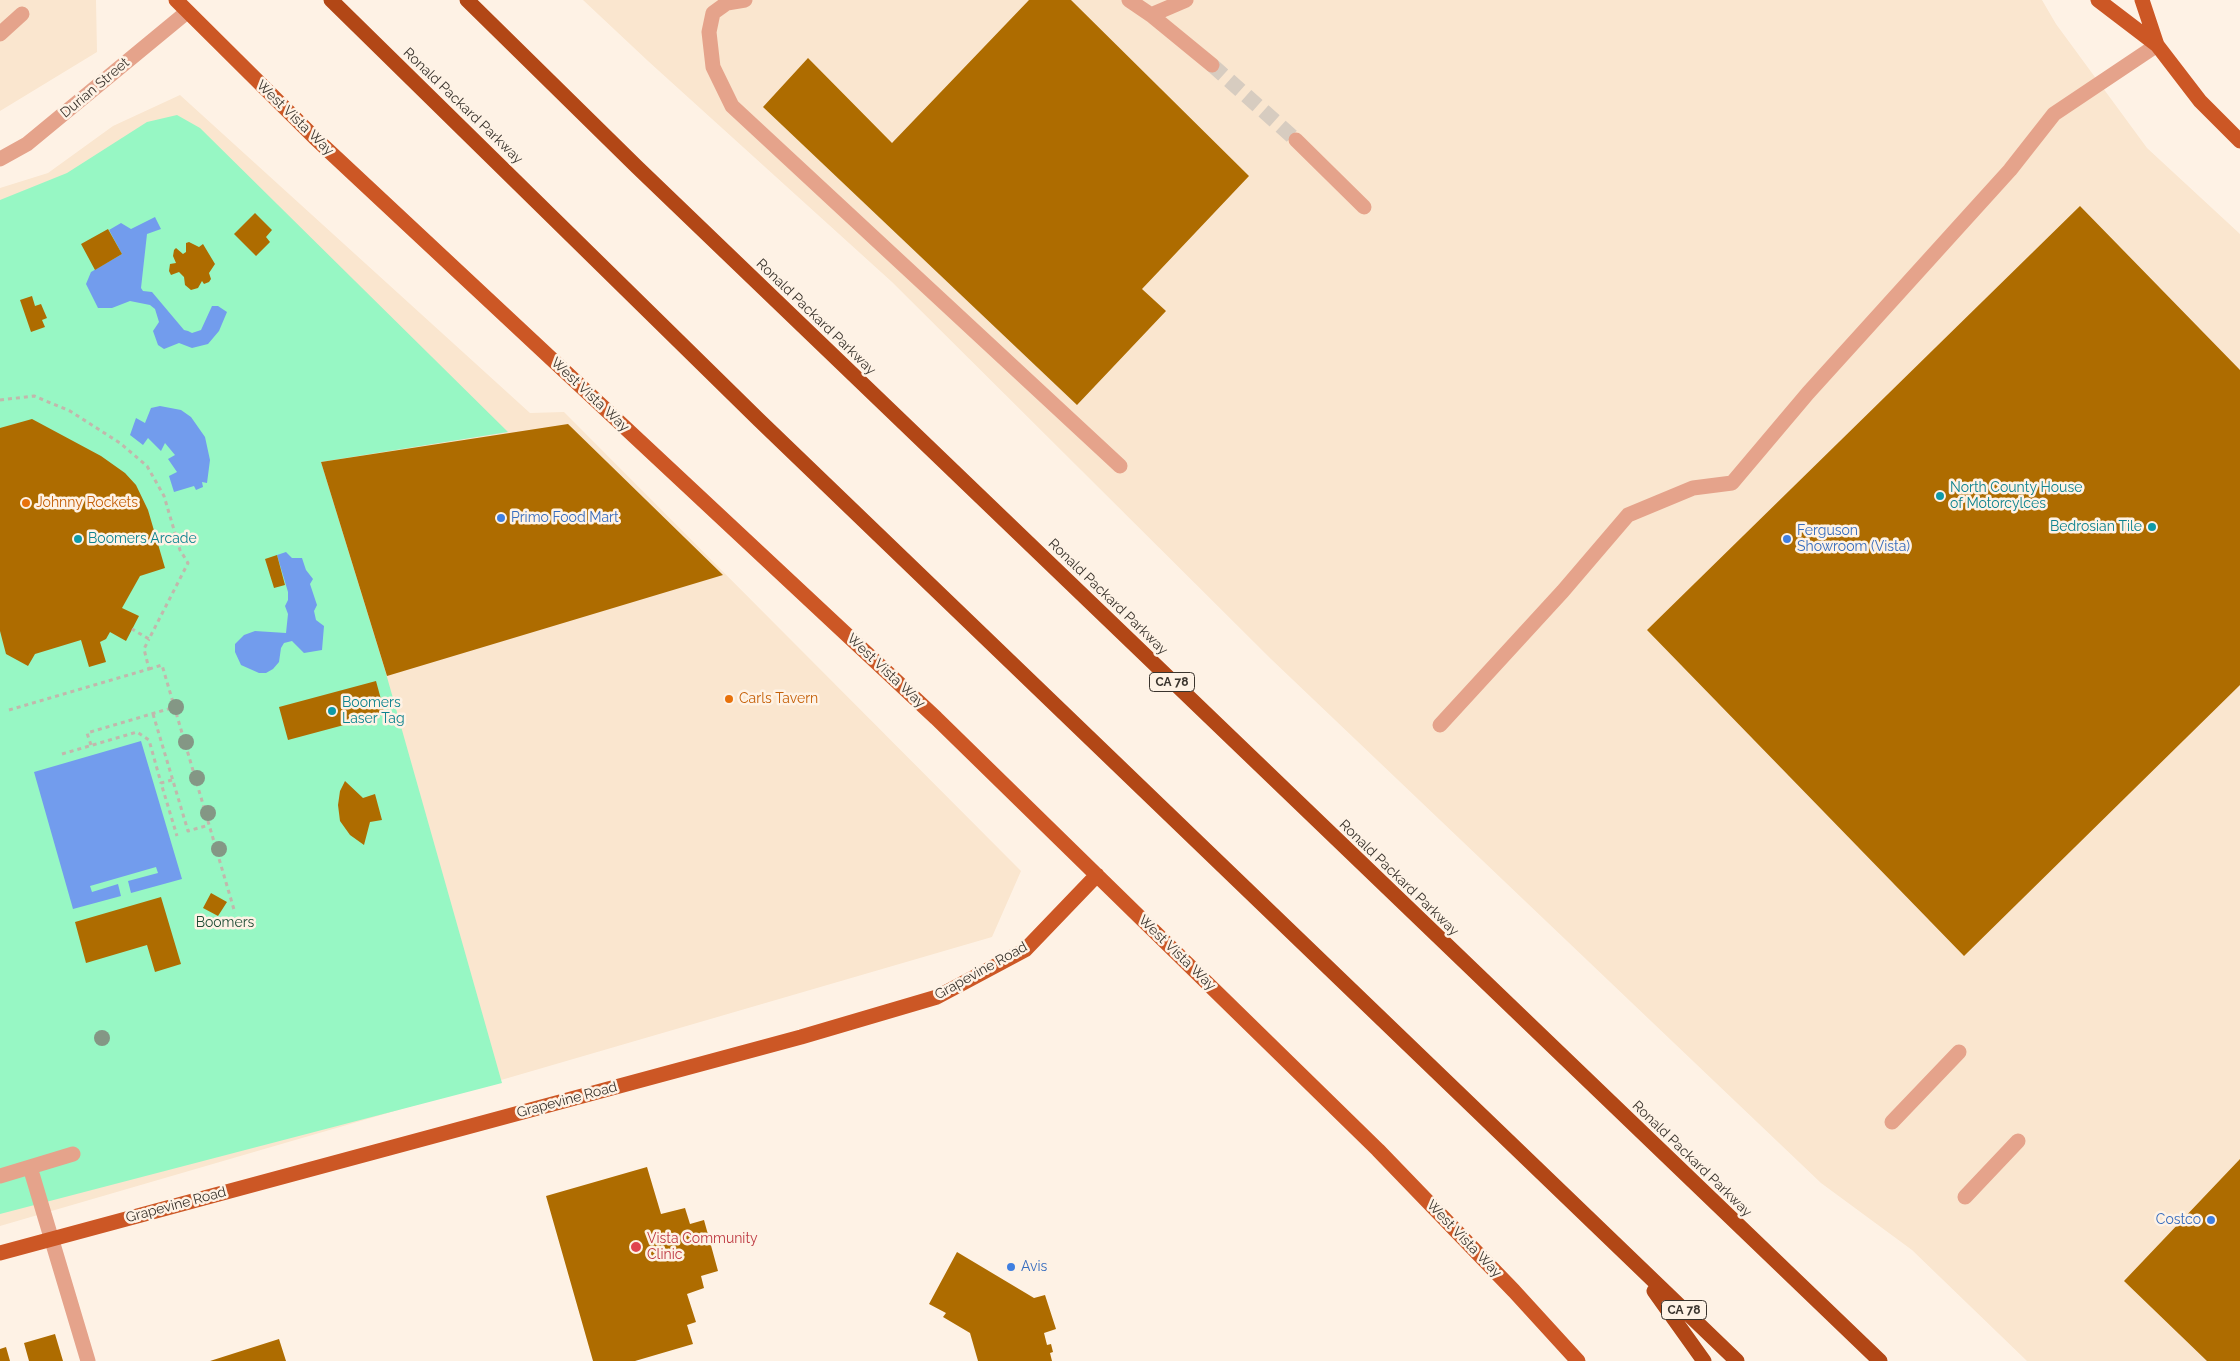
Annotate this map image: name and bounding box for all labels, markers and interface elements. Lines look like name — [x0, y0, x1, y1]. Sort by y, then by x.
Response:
street label: Ronald Packard Parkway — [400, 44, 526, 168]
street label: Durian Street — [57, 54, 133, 122]
street label: West Vista Way — [253, 77, 337, 159]
street label: Ronald Packard Parkway — [753, 255, 879, 379]
street label: West Vista Way — [547, 354, 633, 436]
place label: North County House of Motorcylces — [1950, 480, 2082, 512]
marker: North County House of Motorcylces — [1934, 490, 1946, 502]
place label: Johnny Rockets — [36, 495, 138, 511]
marker: Johnny Rockets — [20, 497, 32, 509]
place label: Primo Food Mart — [511, 510, 619, 526]
marker: Primo Food Mart — [495, 512, 507, 524]
place label: Bedrosian Tile — [2050, 519, 2142, 535]
marker: Bedrosian Tile — [2146, 521, 2158, 533]
place label: Ferguson Showroom (Vista) — [1797, 523, 1910, 556]
place label: Boomers Arcade — [88, 531, 197, 547]
marker: Boomers Arcade — [72, 533, 84, 545]
marker: Ferguson Showroom (Vista) — [1781, 533, 1793, 545]
street label: Ronald Packard Parkway — [1045, 535, 1171, 659]
street label: West Vista Way — [843, 630, 929, 712]
road number: CA 78 — [1150, 672, 1194, 692]
place label: Carls Tavern — [739, 691, 818, 707]
marker: Carls Tavern — [723, 693, 735, 705]
place label: Boomers Laser Tag — [342, 695, 405, 728]
marker: Boomers Laser Tag — [326, 705, 338, 717]
street label: Ronald Packard Parkway — [1336, 816, 1462, 940]
street label: West Vista Way — [1135, 912, 1219, 994]
park label: Boomers — [196, 915, 254, 931]
street label: Grapevine Road — [932, 939, 1030, 1003]
street label: Grapevine Road — [515, 1079, 619, 1121]
street label: Ronald Packard Parkway — [1629, 1097, 1755, 1221]
street label: Grapevine Road — [124, 1184, 228, 1226]
street label: West Vista Way — [1423, 1197, 1505, 1281]
place label: Costco — [2156, 1212, 2201, 1228]
marker: Costco — [2205, 1214, 2217, 1226]
place label: Vista Community Clinic — [647, 1231, 758, 1264]
marker: Vista Community Clinic — [629, 1240, 643, 1254]
place label: Avis — [1021, 1259, 1047, 1275]
marker: Avis — [1005, 1261, 1017, 1273]
road number: CA 78 — [1662, 1300, 1706, 1320]

